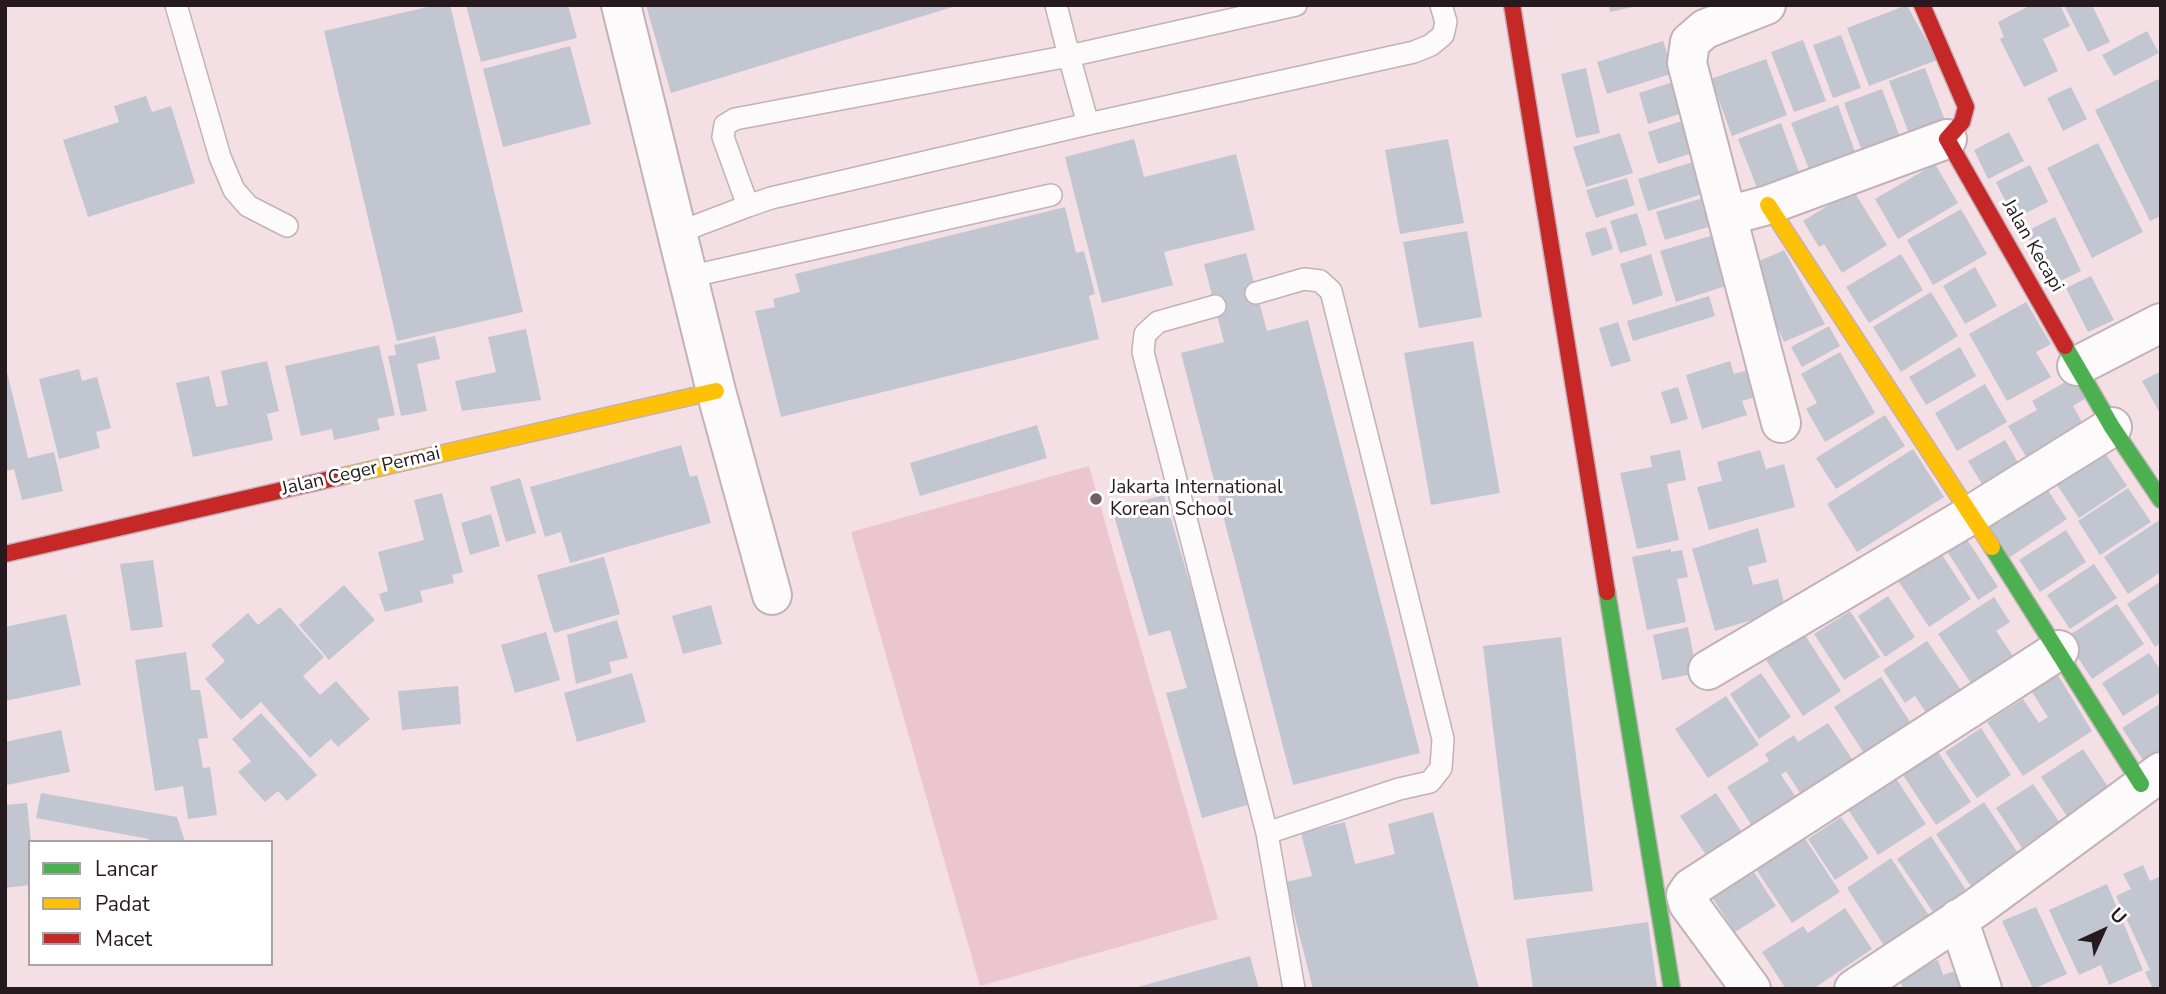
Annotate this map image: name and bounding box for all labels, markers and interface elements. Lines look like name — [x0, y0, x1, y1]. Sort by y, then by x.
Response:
street label: Jalan Kecapi — [1996, 195, 2068, 297]
street label: Jalan Ceger Permai — [280, 443, 442, 501]
place label: Jakarta International Korean School — [1110, 477, 1283, 521]
marker: Jakarta International Korean School — [1088, 491, 1104, 507]
legend — [28, 840, 273, 966]
text: Lancar — [95, 855, 158, 883]
text: Padat — [95, 890, 150, 918]
north arrow — [2068, 896, 2138, 966]
text: U — [2104, 902, 2132, 930]
text: Macet — [95, 925, 152, 953]

